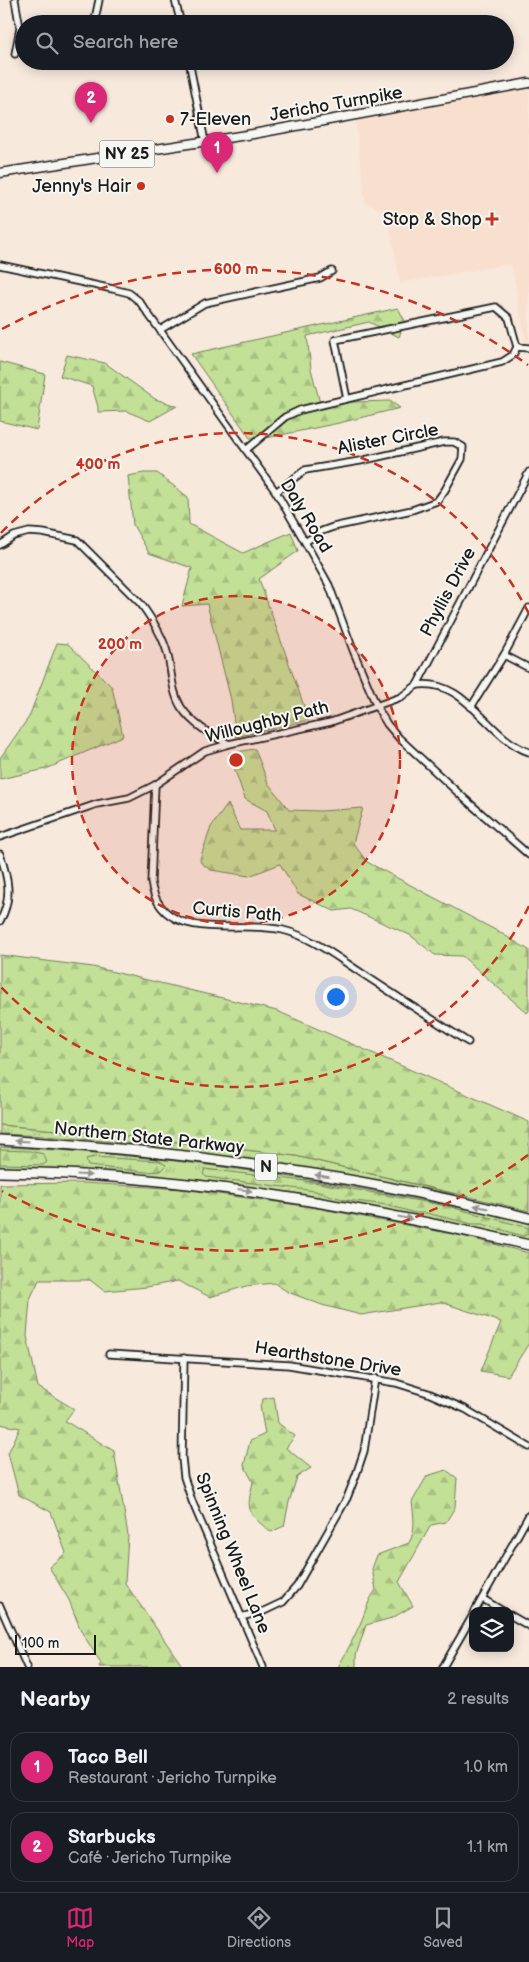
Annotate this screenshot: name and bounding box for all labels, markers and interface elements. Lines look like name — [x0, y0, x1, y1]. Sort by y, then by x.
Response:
search box — [15, 15, 514, 70]
icon: search — [33, 29, 61, 57]
text: Search here — [73, 31, 178, 54]
pin: 2 — [75, 82, 107, 123]
street label: Jericho Turnpike — [268, 82, 404, 126]
place label: 7-Eleven — [180, 109, 251, 130]
marker: 7-Eleven — [164, 113, 176, 125]
pin: 1 — [201, 132, 233, 173]
road number: NY 25 — [100, 140, 154, 168]
place label: Jenny's Hair — [32, 176, 131, 197]
marker: Jenny's Hair — [135, 180, 147, 192]
place label: Stop & Shop — [383, 209, 482, 230]
marker: Stop & Shop — [486, 213, 498, 225]
text: 600 m — [214, 260, 259, 279]
street label: Alister Circle — [336, 419, 441, 459]
text: 400 m — [76, 455, 120, 474]
street label: Daly Road — [276, 475, 336, 557]
street label: Phyllis Drive — [416, 544, 480, 640]
text: 200 m — [98, 635, 142, 654]
street label: Willoughby Path — [203, 697, 331, 747]
centre of rings — [227, 751, 245, 769]
street label: Curtis Path — [192, 898, 282, 926]
your location — [323, 984, 349, 1010]
street label: Northern State Parkway — [53, 1118, 246, 1159]
one-way arrow — [13, 1137, 29, 1145]
road number: N — [255, 1154, 277, 1180]
one-way arrow — [76, 1171, 92, 1179]
one-way arrow — [314, 1171, 330, 1179]
one-way arrow — [238, 1186, 254, 1194]
one-way arrow — [474, 1203, 489, 1211]
one-way arrow — [398, 1214, 413, 1222]
street label: Hearthstone Drive — [253, 1337, 403, 1381]
street label: Spinning Wheel Lane — [191, 1470, 275, 1637]
map controls — [469, 1607, 514, 1652]
button: layers — [469, 1607, 514, 1652]
scale bar — [15, 1632, 96, 1655]
text: 100 m — [22, 1635, 59, 1652]
text: Nearby — [20, 1687, 90, 1712]
text: 2 results — [447, 1690, 509, 1709]
text: Taco Bell — [68, 1746, 148, 1769]
text: 1 — [34, 1758, 40, 1777]
text: 1.0 km — [464, 1758, 508, 1777]
text: Restaurant · Jericho Turnpike — [68, 1769, 277, 1788]
text: Starbucks — [68, 1826, 156, 1849]
text: 2 — [32, 1838, 42, 1857]
text: 1.1 km — [467, 1838, 508, 1857]
text: Café · Jericho Turnpike — [68, 1849, 232, 1868]
tab: Map — [66, 1904, 94, 1951]
tab: Directions — [227, 1904, 291, 1951]
tab: Saved — [423, 1904, 463, 1951]

